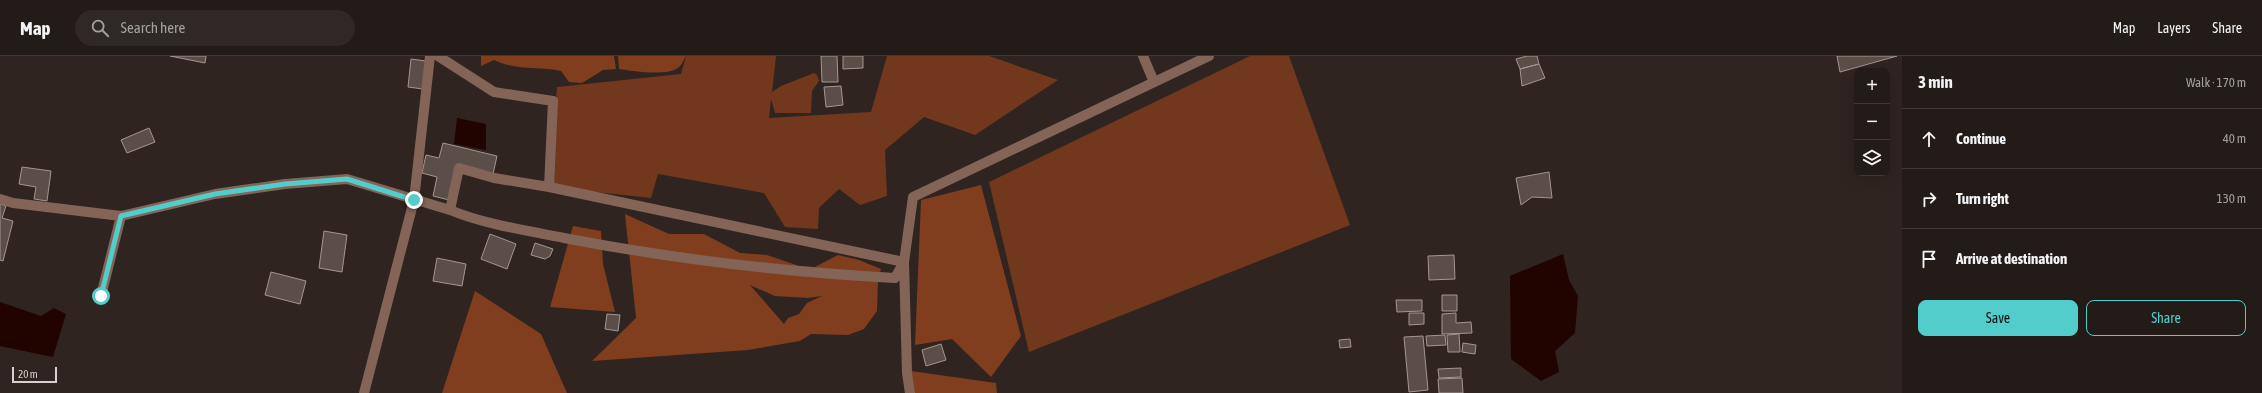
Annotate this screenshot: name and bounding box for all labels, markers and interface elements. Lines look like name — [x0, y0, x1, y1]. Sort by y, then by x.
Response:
search box — [75, 10, 355, 46]
text: Map — [20, 17, 51, 39]
icon: search — [89, 17, 111, 39]
text: Search here — [121, 19, 185, 36]
text: Map — [2113, 20, 2135, 36]
text: Layers — [2157, 20, 2190, 36]
text: Share — [2212, 20, 2242, 36]
map controls — [1854, 68, 1890, 176]
button: + — [1854, 68, 1890, 104]
text: 3 min — [1918, 72, 1953, 92]
text: Walk · 170 m — [2186, 75, 2246, 90]
button: − — [1854, 104, 1890, 140]
icon: ahead — [1918, 128, 1940, 150]
text: Continue — [1956, 130, 2006, 147]
text: 40 m — [2223, 131, 2246, 146]
button: layers — [1854, 140, 1890, 176]
icon: right — [1918, 188, 1940, 210]
text: Turn right — [1956, 190, 2009, 207]
route end — [405, 191, 423, 209]
text: 130 m — [2217, 191, 2246, 206]
icon: arrive — [1918, 248, 1940, 270]
text: Arrive at destination — [1956, 250, 2067, 267]
route start — [92, 287, 110, 305]
button: Save — [1918, 300, 2078, 336]
button: Share — [2086, 300, 2246, 336]
scale bar — [12, 365, 57, 384]
text: 20 m — [18, 368, 38, 380]

